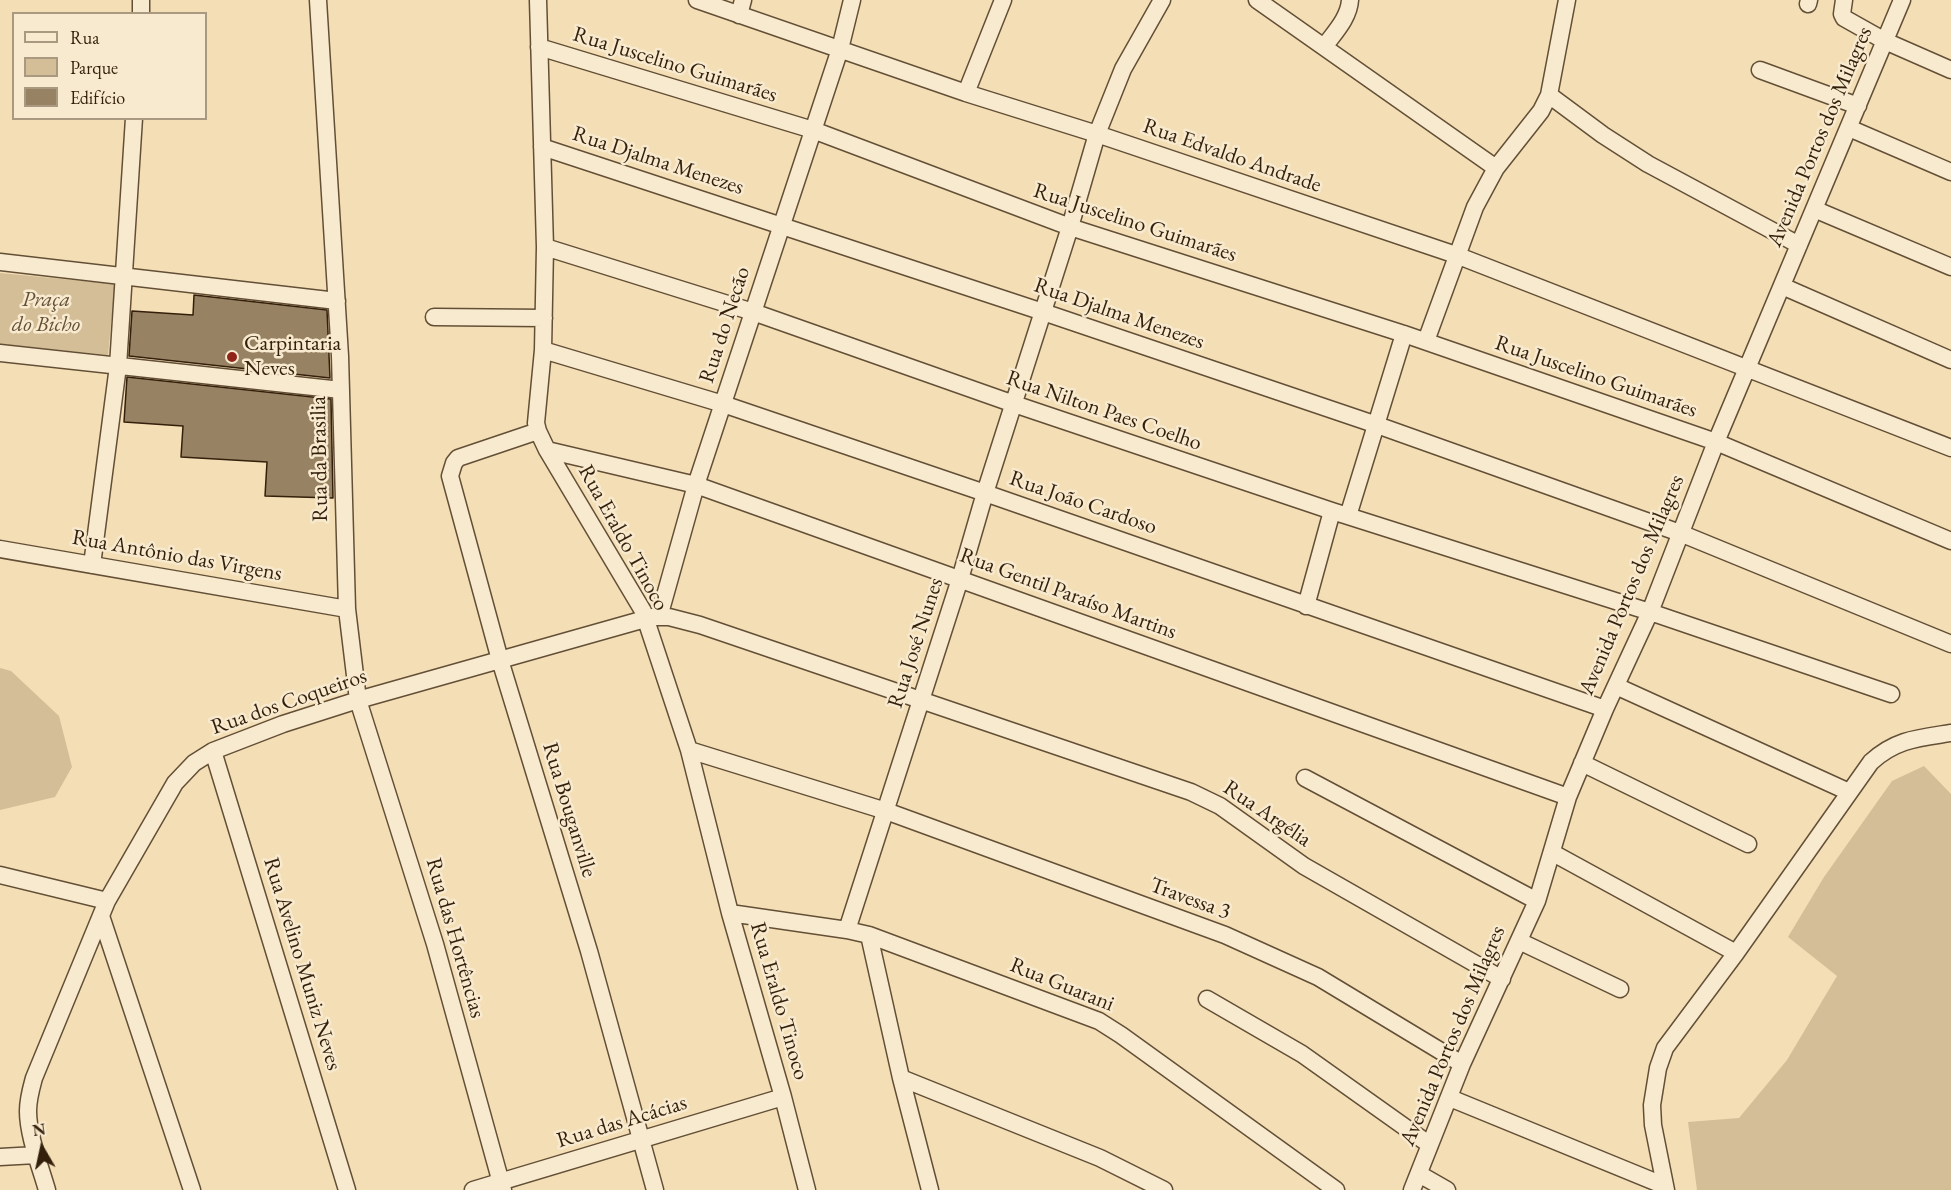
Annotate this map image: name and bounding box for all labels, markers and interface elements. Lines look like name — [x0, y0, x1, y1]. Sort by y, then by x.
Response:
legend — [12, 12, 207, 120]
street label: Rua Juscelino Guimarães — [570, 21, 780, 109]
street label: Avenida Portos dos Milagres — [1762, 23, 1878, 251]
text: Rua — [70, 26, 100, 49]
text: Parque — [70, 56, 118, 79]
text: Edifício — [70, 86, 125, 109]
street label: Rua Edvaldo Andrade — [1139, 113, 1325, 199]
street label: Rua Djalma Menezes — [569, 121, 747, 201]
street label: Rua Juscelino Guimarães — [1030, 178, 1240, 268]
street label: Rua do Necão — [694, 263, 756, 387]
street label: Rua Djalma Menezes — [1030, 272, 1208, 356]
park label: Praça do Bicho — [12, 287, 80, 338]
street label: Rua Juscelino Guimarães — [1491, 330, 1701, 424]
place label: Carpintaria Neves — [244, 331, 341, 382]
marker: Carpintaria Neves — [225, 350, 239, 364]
street label: Rua Nilton Paes Coelho — [1003, 365, 1205, 457]
street label: Rua da Brasilia — [306, 396, 334, 522]
street label: Rua Eraldo Tinoco — [572, 460, 674, 616]
street label: Rua João Cardoso — [1006, 465, 1160, 541]
street label: Avenida Portos dos Milagres — [1574, 471, 1690, 699]
street label: Rua Antônio das Virgens — [70, 525, 284, 587]
street label: Rua Gentil Paraíso Martins — [956, 542, 1180, 646]
street label: Rua José Nunes — [883, 575, 949, 711]
street label: Rua dos Coqueiros — [208, 663, 370, 741]
street label: Rua Bouganville — [536, 739, 602, 881]
street label: Rua Argélia — [1218, 775, 1316, 853]
street label: Rua Avelino Muniz Neves — [257, 854, 347, 1074]
street label: Rua das Hortências — [420, 855, 490, 1021]
street label: Travessa 3 — [1146, 872, 1234, 926]
street label: Rua Eraldo Tinoco — [744, 919, 814, 1083]
street label: Avenida Portos dos Milagres — [1395, 922, 1511, 1150]
street label: Rua Guarani — [1006, 952, 1118, 1018]
street label: Rua das Acácias — [554, 1090, 690, 1154]
north arrow — [12, 1118, 72, 1178]
text: N — [31, 1118, 47, 1141]

